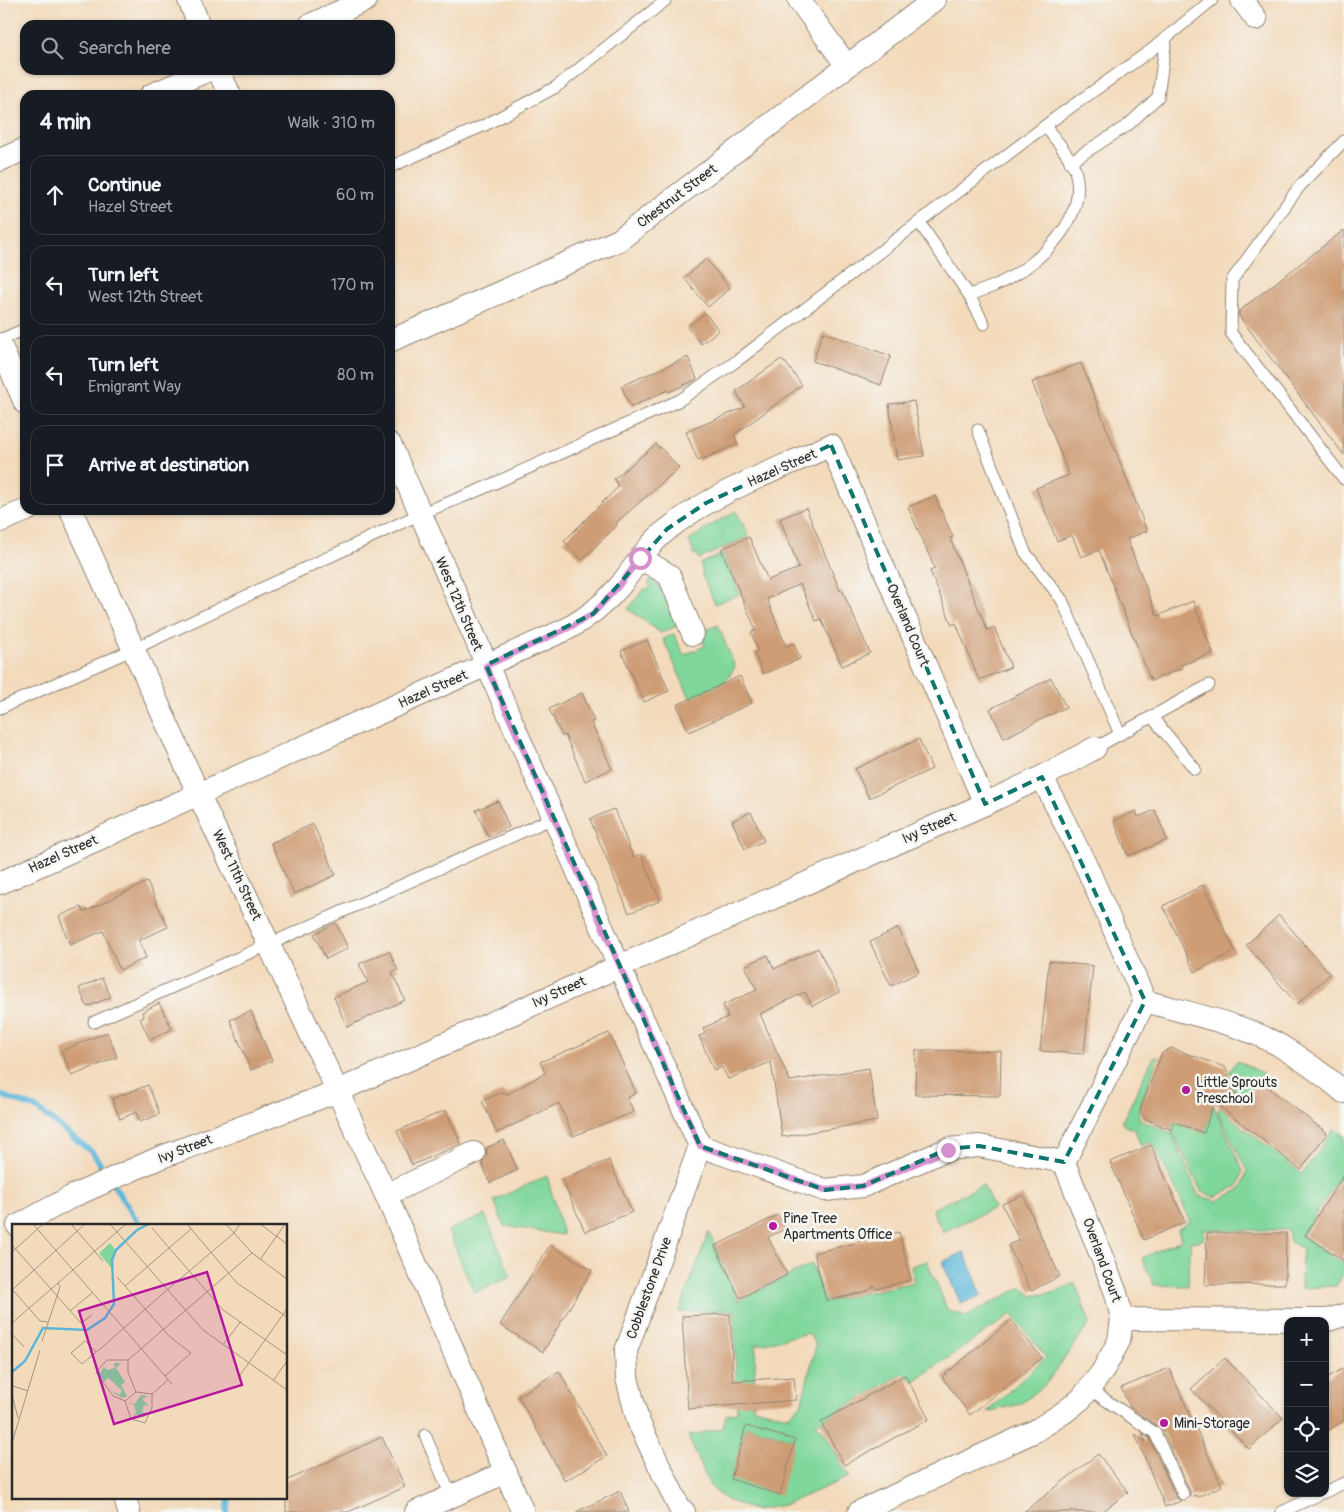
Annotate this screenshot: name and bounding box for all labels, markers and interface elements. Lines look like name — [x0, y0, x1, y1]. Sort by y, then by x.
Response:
search box — [20, 20, 395, 75]
icon: search — [38, 34, 66, 62]
text: Search here — [78, 36, 171, 60]
text: 4 min — [40, 109, 91, 136]
text: Walk · 310 m — [288, 113, 375, 133]
street label: Chestnut Street — [634, 160, 721, 232]
text: Continue — [88, 173, 161, 197]
icon: ahead — [41, 181, 69, 209]
text: 60 m — [336, 185, 374, 205]
text: Hazel Street — [88, 197, 172, 217]
text: Turn left — [88, 263, 158, 287]
icon: left — [41, 271, 69, 299]
text: 170 m — [331, 275, 374, 295]
text: West 12th Street — [88, 287, 203, 307]
text: Turn left — [88, 353, 158, 377]
icon: left — [41, 361, 69, 389]
text: 80 m — [337, 365, 374, 385]
text: Emigrant Way — [88, 377, 181, 397]
street label: Hazel Street — [745, 445, 820, 491]
icon: arrive — [41, 451, 69, 479]
text: Arrive at destination — [88, 453, 249, 477]
route start — [629, 547, 652, 570]
street label: West 12th Street — [432, 555, 487, 654]
street label: Overland Court — [883, 581, 933, 669]
street label: Hazel Street — [396, 666, 471, 712]
street label: Ivy Street — [899, 808, 959, 847]
street label: West 11th Street — [209, 827, 266, 923]
street label: Hazel Street — [26, 831, 101, 877]
street label: Ivy Street — [529, 972, 589, 1011]
place label: Little Sprouts Preschool — [1196, 1074, 1278, 1107]
marker: Little Sprouts Preschool — [1180, 1084, 1192, 1096]
street label: Ivy Street — [155, 1131, 215, 1167]
route end — [937, 1139, 960, 1162]
place label: Pine Tree Apartments Office — [783, 1210, 892, 1243]
street label: Overland Court — [1079, 1216, 1125, 1305]
marker: Pine Tree Apartments Office — [767, 1220, 779, 1232]
inset map — [12, 1224, 288, 1500]
street label: Cobblestone Drive — [623, 1235, 675, 1341]
map controls — [1284, 1317, 1329, 1497]
button: + — [1284, 1317, 1329, 1362]
button: − — [1284, 1362, 1329, 1407]
button: locate — [1284, 1407, 1329, 1452]
place label: Mini-Storage — [1174, 1415, 1250, 1432]
marker: Mini-Storage — [1158, 1417, 1170, 1429]
button: layers — [1284, 1452, 1329, 1497]

